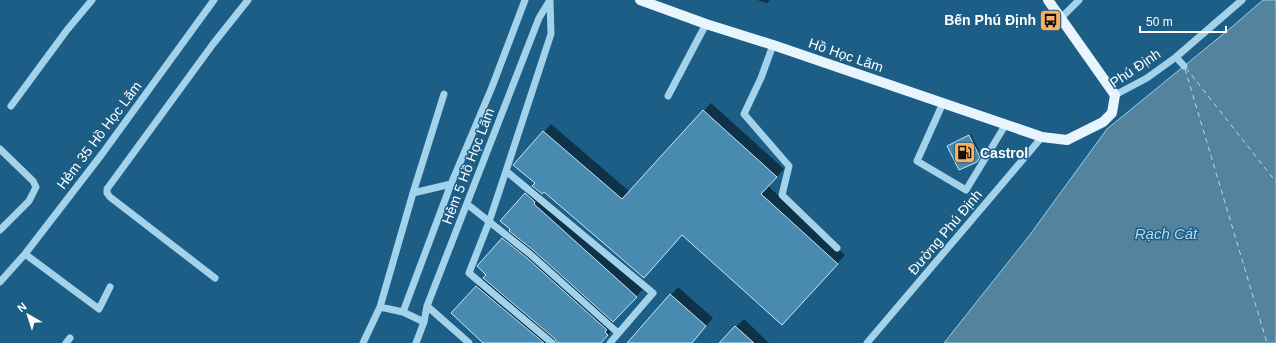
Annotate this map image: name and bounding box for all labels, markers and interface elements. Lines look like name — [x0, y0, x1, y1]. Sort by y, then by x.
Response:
bus stop icon: Bến Phú Định — [1038, 7, 1064, 33]
scale bar — [1140, 8, 1226, 34]
place label: Bến Phú Định — [944, 12, 1036, 28]
text: 50 m — [1146, 15, 1173, 29]
street label: Hồ Học Lãm — [807, 35, 885, 75]
street label: Phú Định — [1107, 45, 1163, 91]
street label: Hẻm 35 Hồ Học Lãm — [53, 78, 145, 192]
street label: Hẻm 5 Hồ Học Lãm — [439, 106, 497, 226]
fuel station icon: Castrol — [951, 140, 977, 166]
place label: Castrol — [980, 145, 1028, 161]
street label: Đường Phú Định — [905, 186, 985, 278]
water label: Rạch Cát — [1135, 225, 1198, 242]
north arrow — [8, 295, 48, 335]
text: N — [15, 300, 29, 314]

